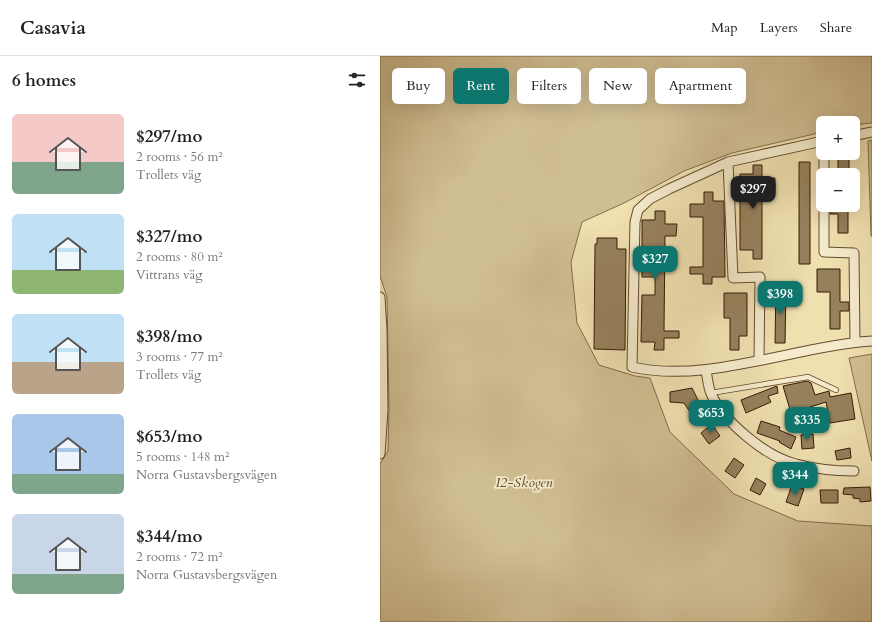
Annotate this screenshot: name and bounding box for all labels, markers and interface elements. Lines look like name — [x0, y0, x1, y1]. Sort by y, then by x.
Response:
text: Casavia — [20, 15, 86, 41]
text: Map — [711, 18, 738, 37]
text: Layers — [760, 18, 798, 37]
text: Share — [820, 18, 852, 37]
chip: Buy — [392, 68, 445, 104]
chip: Rent — [453, 68, 509, 104]
chip: Filters — [517, 68, 581, 104]
chip: New — [589, 68, 647, 104]
chip: Apartment — [655, 68, 746, 104]
text: 6 homes — [12, 69, 76, 92]
icon: filters — [346, 69, 368, 91]
map controls — [816, 116, 860, 212]
button: + — [816, 116, 860, 160]
text: $297/mo — [136, 125, 202, 148]
icon: home — [44, 130, 92, 178]
text: 2 rooms · 56 m² — [136, 148, 223, 166]
text: Trollets väg — [136, 166, 201, 184]
button: − — [816, 168, 860, 212]
pin: $297 — [729, 176, 777, 210]
text: $297 — [740, 180, 766, 198]
text: $327/mo — [136, 225, 202, 248]
icon: home — [44, 230, 92, 278]
pin: $327 — [631, 246, 679, 280]
text: 2 rooms · 80 m² — [136, 248, 223, 266]
text: $327 — [642, 250, 668, 268]
text: Vittrans väg — [136, 266, 203, 284]
pin: $398 — [756, 281, 804, 315]
text: $398 — [767, 285, 793, 303]
text: $398/mo — [136, 325, 202, 348]
icon: home — [44, 330, 92, 378]
text: 3 rooms · 77 m² — [136, 348, 223, 366]
text: Trollets väg — [136, 366, 201, 384]
pin: $653 — [687, 400, 735, 434]
text: $653 — [698, 404, 724, 422]
pin: $335 — [783, 407, 831, 441]
text: $335 — [794, 411, 820, 429]
text: $653/mo — [136, 425, 202, 448]
icon: home — [44, 430, 92, 478]
text: 5 rooms · 148 m² — [136, 448, 229, 466]
pin: $344 — [771, 462, 819, 496]
text: Norra Gustavsbergsvägen — [136, 466, 277, 484]
text: $344 — [782, 466, 808, 484]
park label: I2-Skogen — [495, 473, 553, 492]
text: $344/mo — [136, 525, 202, 548]
icon: home — [44, 530, 92, 578]
text: 2 rooms · 72 m² — [136, 548, 223, 566]
text: Norra Gustavsbergsvägen — [136, 566, 277, 584]

